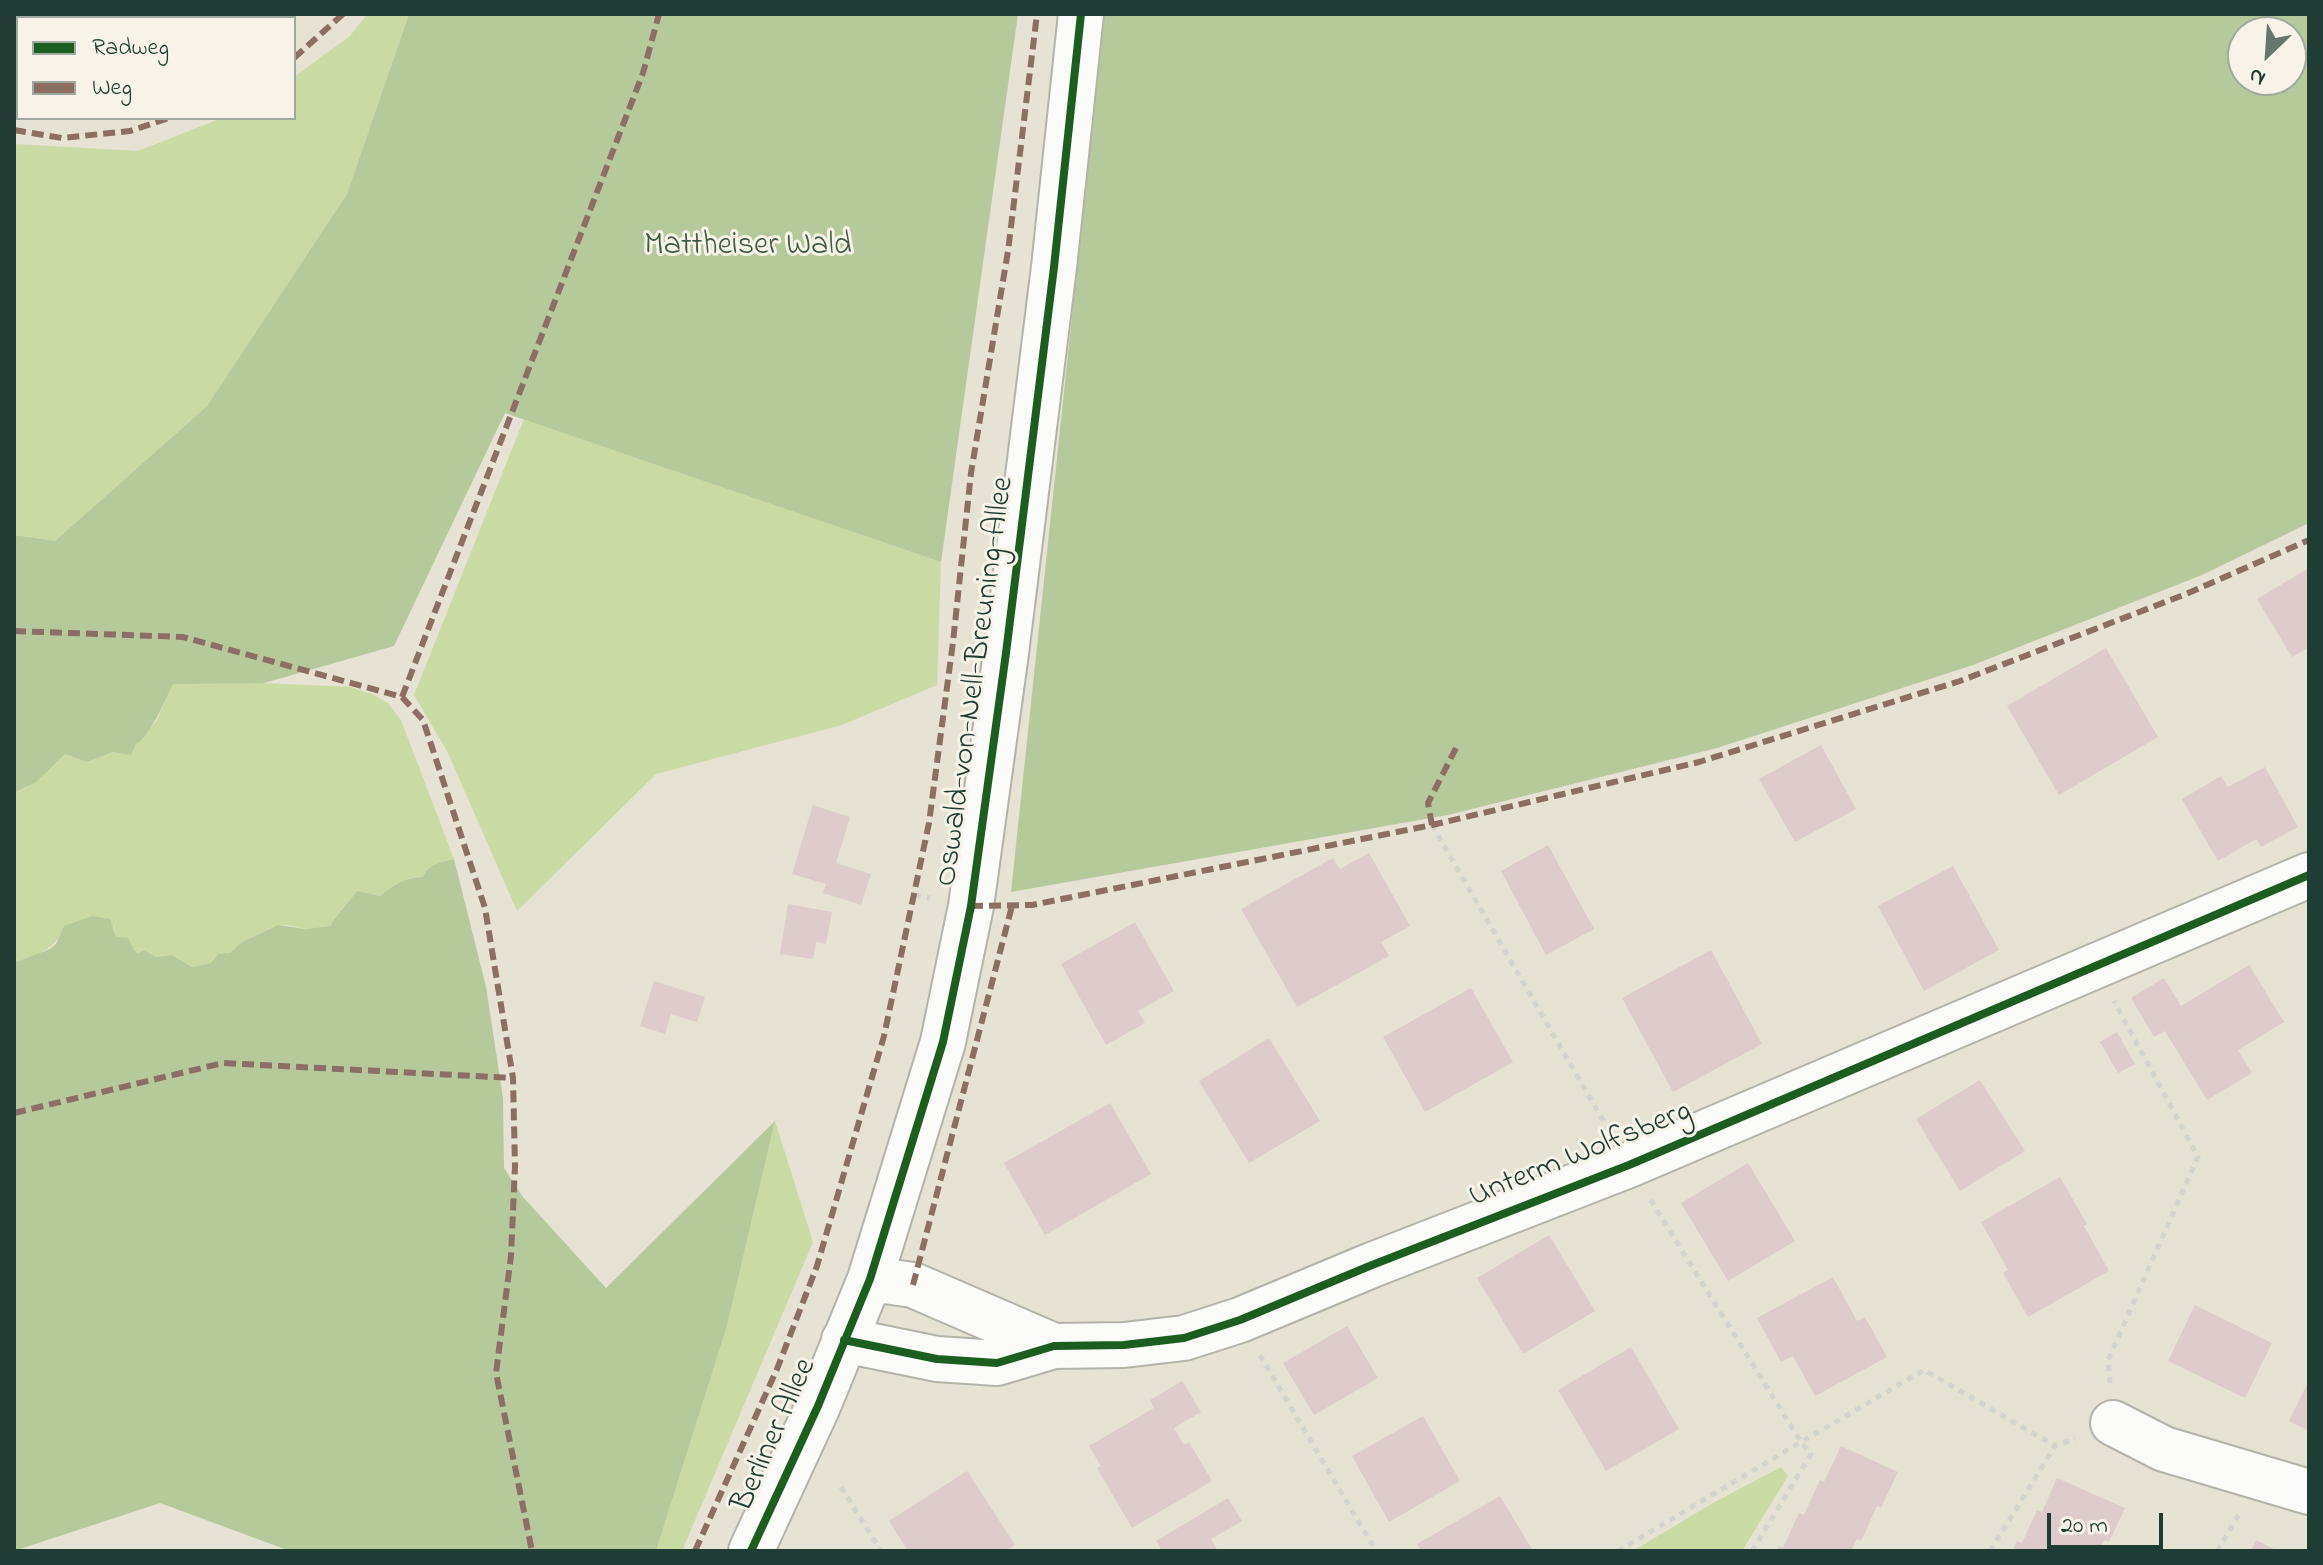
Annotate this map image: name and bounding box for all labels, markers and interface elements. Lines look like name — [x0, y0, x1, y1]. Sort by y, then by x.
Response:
legend — [16, 16, 296, 120]
north arrow — [2227, 16, 2307, 96]
text: Radweg — [92, 31, 169, 66]
text: N — [2244, 58, 2271, 94]
text: Weg — [92, 71, 132, 106]
park label: Mattheiser Wald — [644, 229, 852, 267]
street label: Oswald-von-Nell-Breuning-Allee — [929, 475, 1025, 889]
street label: Unterm Wolfsberg — [1464, 1094, 1698, 1218]
street label: Berliner Allee — [725, 1353, 827, 1519]
scale bar — [2051, 1497, 2167, 1547]
text: 20 m — [2061, 1509, 2108, 1544]

